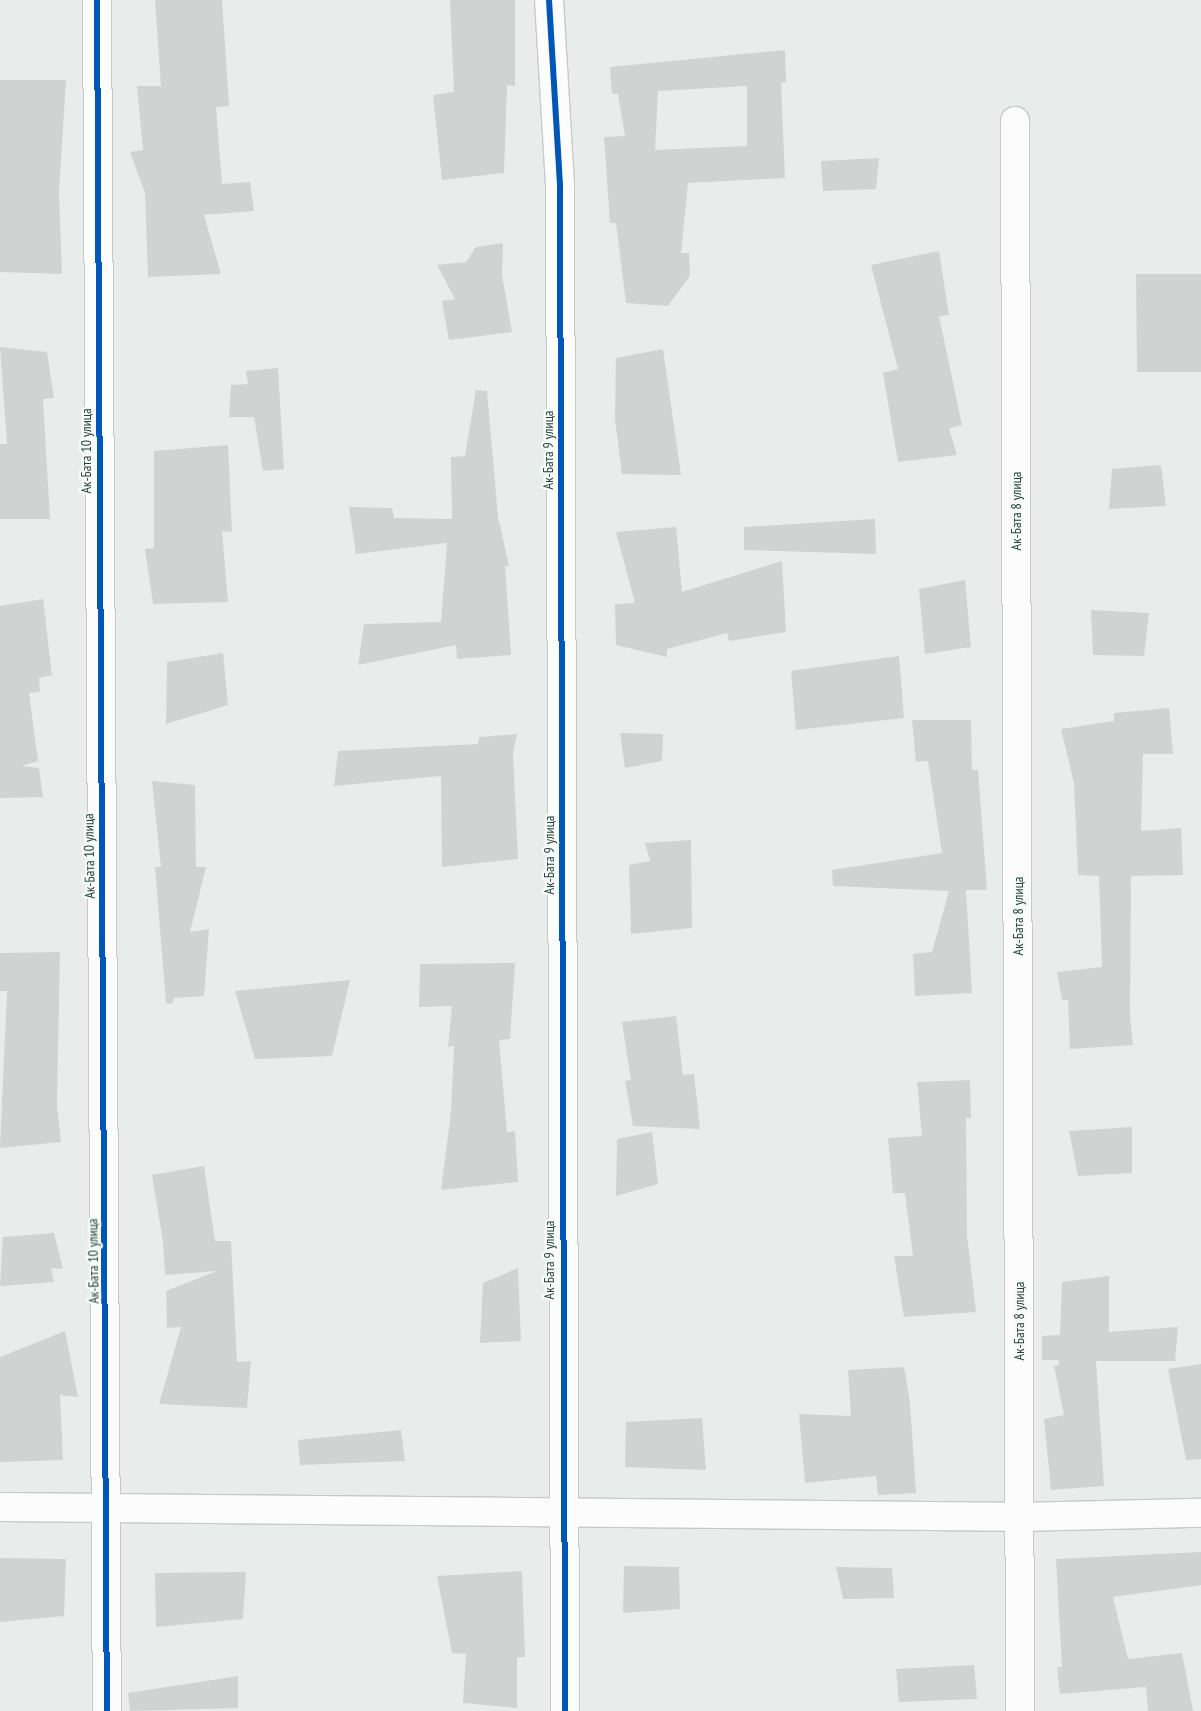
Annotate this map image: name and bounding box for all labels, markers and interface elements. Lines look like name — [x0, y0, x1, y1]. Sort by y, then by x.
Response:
street label: Ак-Бата 10 улица — [78, 408, 94, 494]
street label: Ак-Бата 9 улица — [540, 411, 556, 489]
street label: Ак-Бата 8 улица — [1008, 472, 1024, 550]
street label: Ак-Бата 10 улица — [80, 813, 98, 899]
street label: Ак-Бата 9 улица — [541, 816, 557, 894]
street label: Ак-Бата 8 улица — [1010, 877, 1026, 955]
street label: Ак-Бата 10 улица — [84, 1218, 102, 1304]
street label: Ак-Бата 9 улица — [541, 1221, 557, 1299]
street label: Ак-Бата 8 улица — [1011, 1282, 1027, 1360]

